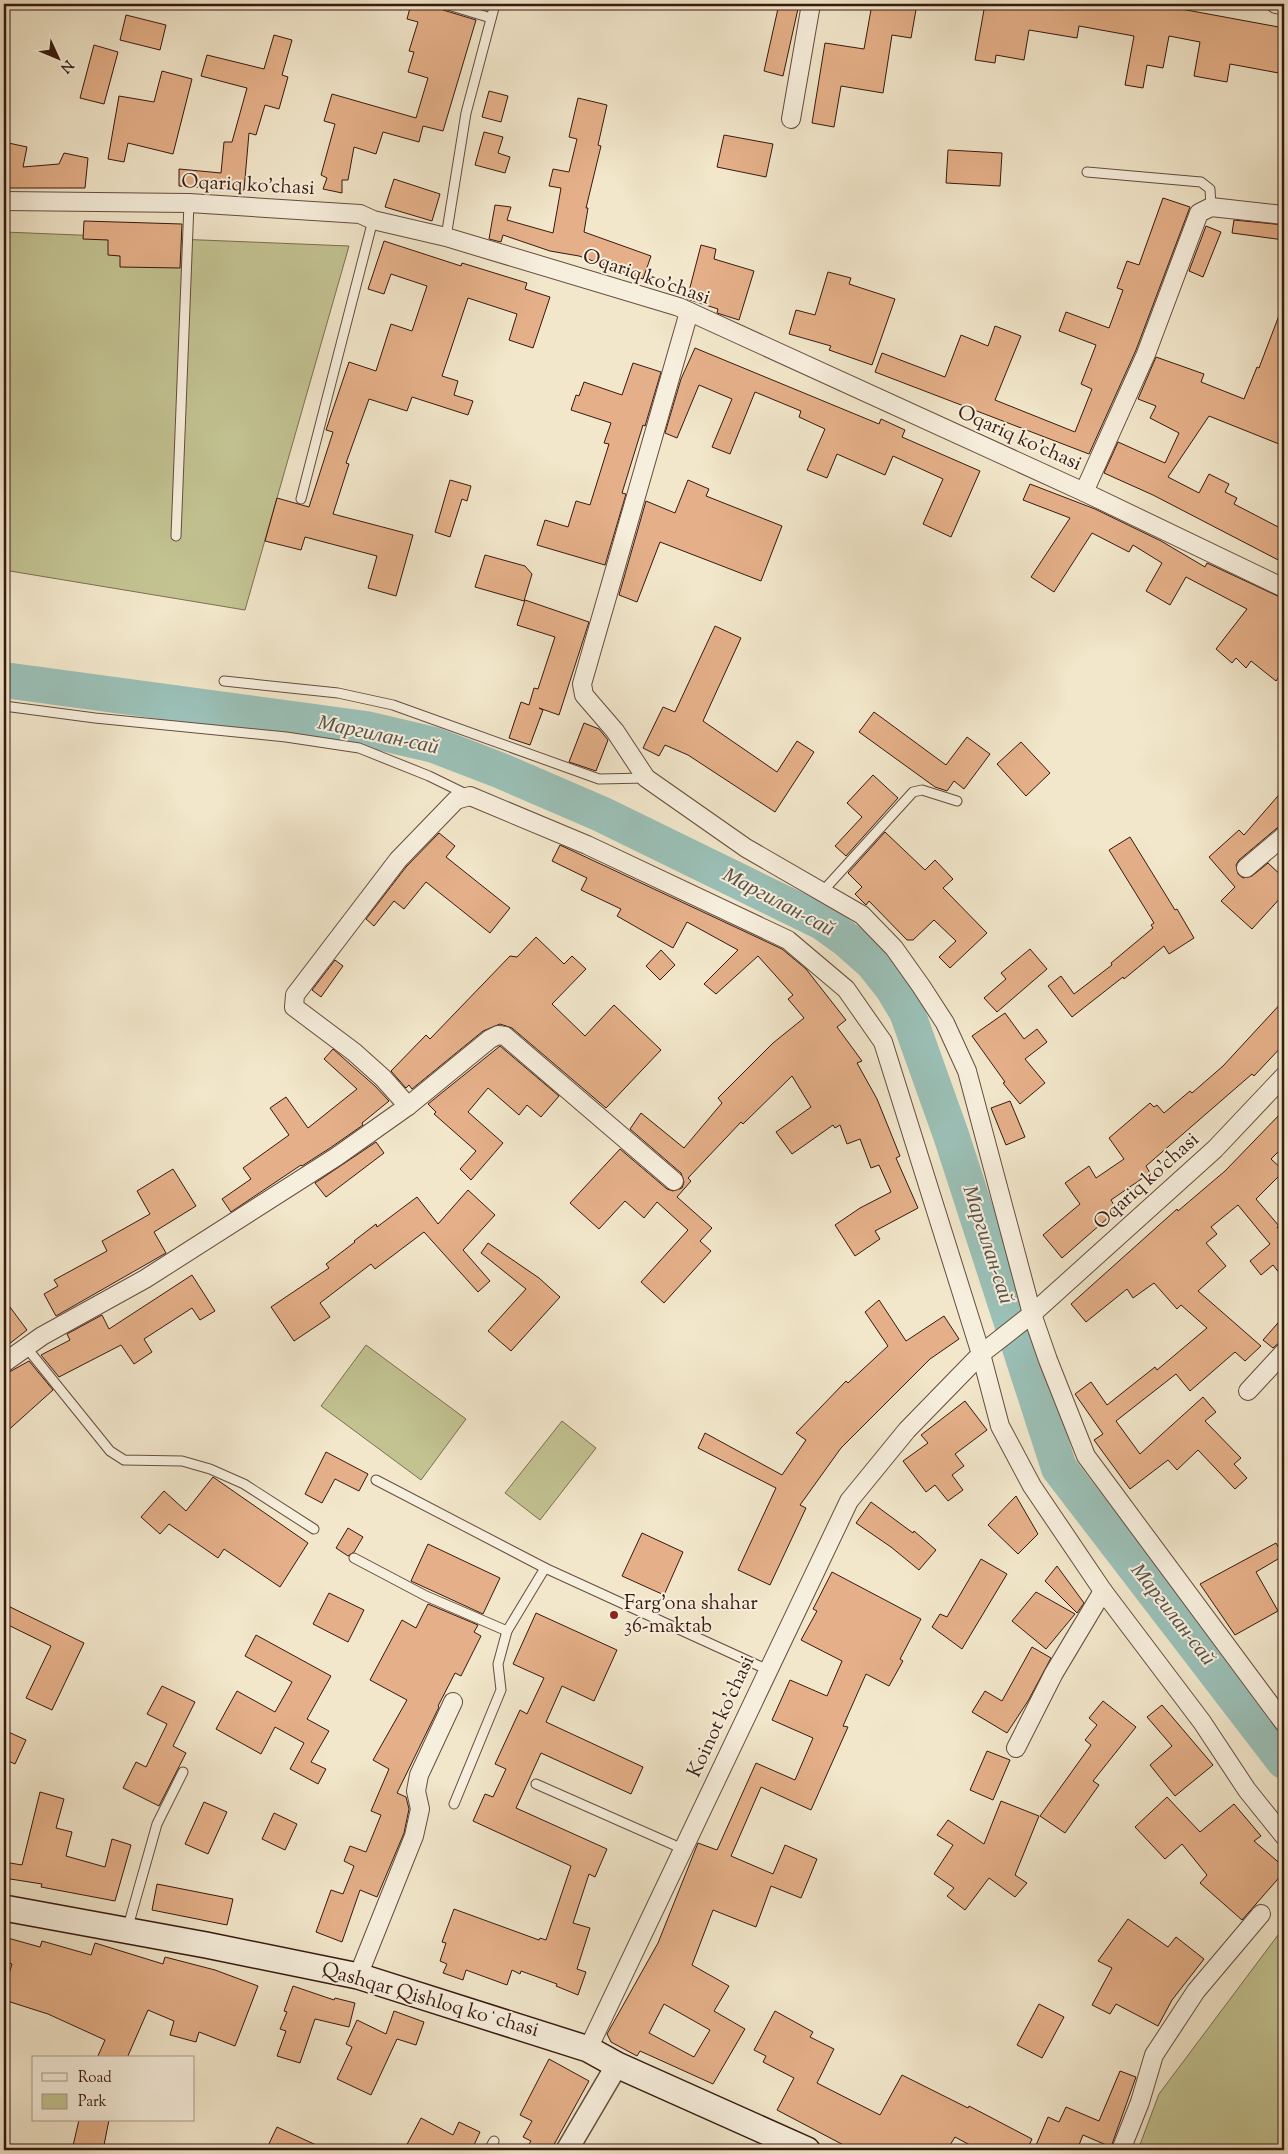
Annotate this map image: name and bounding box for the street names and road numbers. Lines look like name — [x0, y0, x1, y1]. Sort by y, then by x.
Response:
street label: Oqariq ko'chasi — [181, 168, 316, 204]
street label: Oqariq ko'chasi — [578, 243, 714, 314]
street label: Oqariq ko'chasi — [952, 399, 1086, 480]
street label: Oqariq ko'chasi — [1088, 1126, 1207, 1237]
street label: Koinot ko'chasi — [681, 1651, 763, 1783]
street label: Qashqar Qishloq koʻchasi — [318, 1956, 542, 2046]

